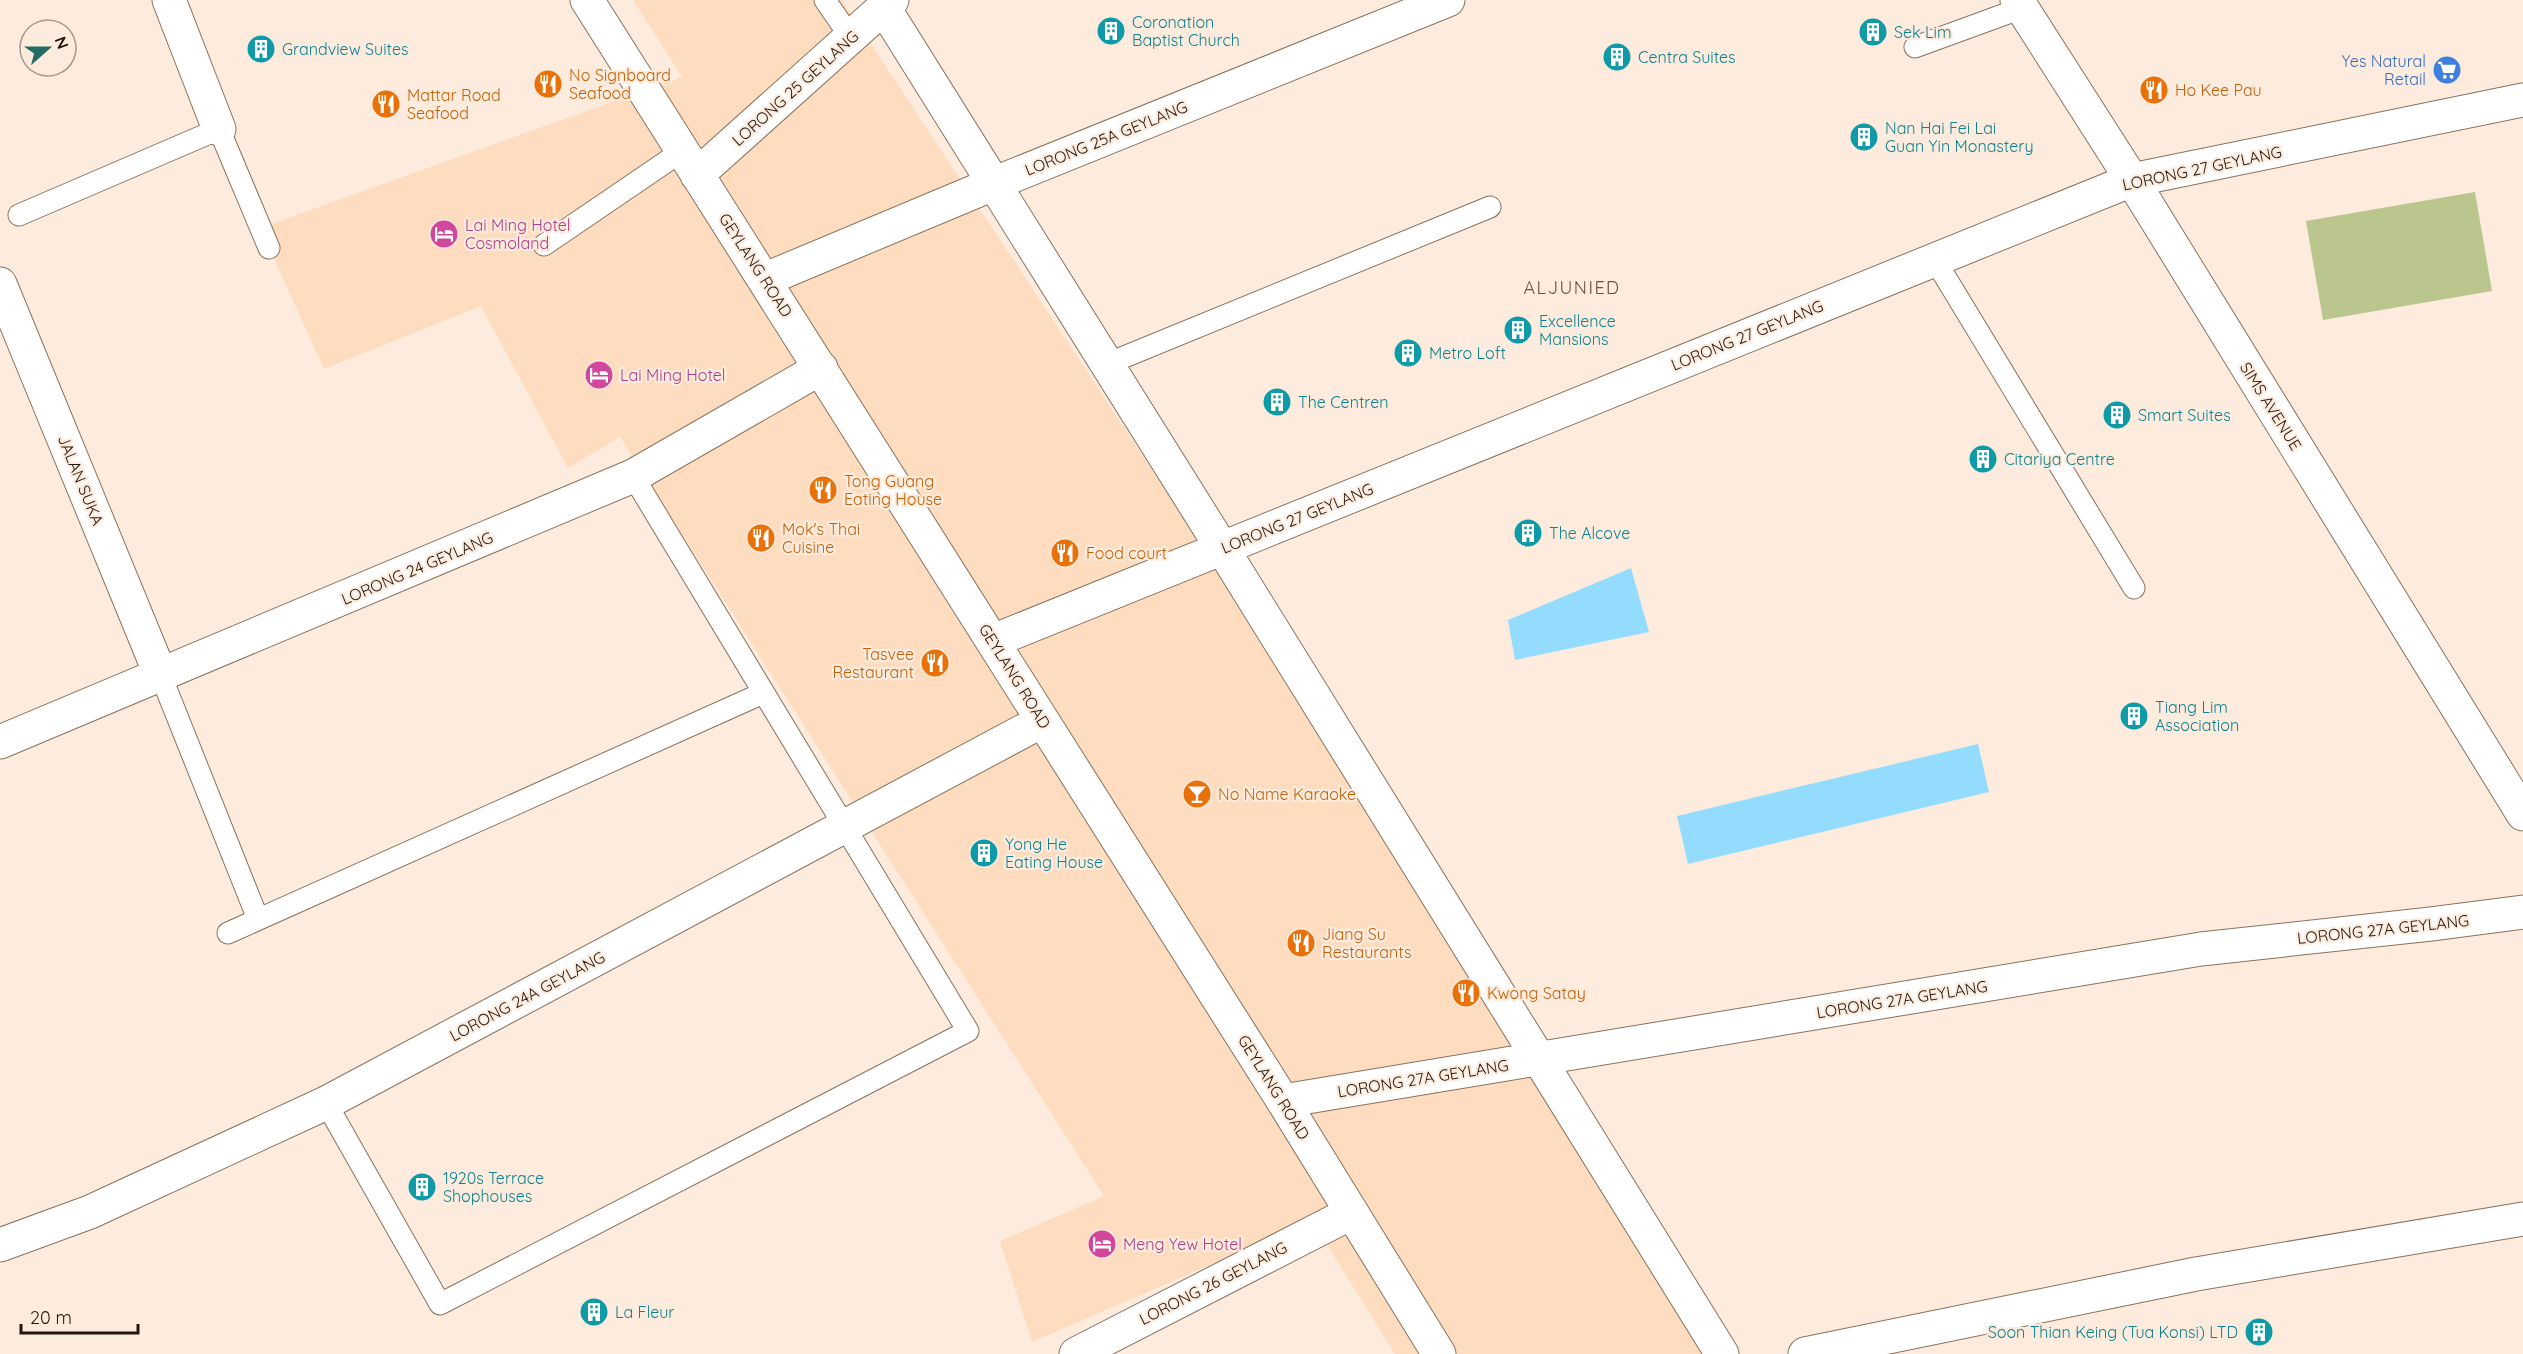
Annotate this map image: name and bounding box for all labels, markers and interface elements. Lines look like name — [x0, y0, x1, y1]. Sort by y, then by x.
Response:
place label: Coronation Baptist Church — [1132, 12, 1240, 50]
building icon: Coronation Baptist Church — [1095, 15, 1127, 47]
building icon: Sek Lim — [1857, 16, 1889, 48]
north arrow — [18, 18, 78, 78]
place label: Sek Lim — [1894, 22, 1952, 42]
street label: LORONG 25 GEYLANG — [728, 26, 862, 150]
building icon: Grandview Suites — [245, 33, 277, 65]
text: N — [51, 34, 73, 52]
place label: Grandview Suites — [282, 39, 408, 59]
building icon: Centra Suites — [1601, 41, 1633, 73]
place label: Centra Suites — [1638, 47, 1736, 67]
place label: Yes Natural Retail — [2342, 51, 2426, 89]
supermarket icon: Yes Natural Retail — [2431, 54, 2463, 86]
place label: No Signboard Seafood — [569, 65, 671, 103]
restaurant icon: No Signboard Seafood — [532, 68, 564, 100]
restaurant icon: Ho Kee Pau — [2138, 74, 2170, 106]
place label: Ho Kee Pau — [2175, 80, 2262, 100]
place label: Mattar Road Seafood — [407, 85, 501, 123]
restaurant icon: Mattar Road Seafood — [370, 88, 402, 120]
street label: LORONG 25A GEYLANG — [1022, 96, 1190, 180]
place label: Nan Hai Fei Lai Guan Yin Monastery — [1885, 118, 2034, 156]
building icon: Nan Hai Fei Lai Guan Yin Monastery — [1848, 121, 1880, 153]
street label: LORONG 27 GEYLANG — [2120, 141, 2284, 195]
street label: GEYLANG ROAD — [715, 209, 797, 321]
place label: Lai Ming Hotel Cosmoland — [465, 215, 571, 253]
hotel icon: Lai Ming Hotel Cosmoland — [428, 218, 460, 250]
district label: ALJUNIED — [1523, 276, 1621, 299]
street label: LORONG 27 GEYLANG — [1668, 295, 1826, 375]
place label: Excellence Mansions — [1539, 311, 1616, 349]
building icon: Excellence Mansions — [1502, 314, 1534, 346]
building icon: Metro Loft — [1392, 337, 1424, 369]
place label: Metro Loft — [1429, 343, 1506, 363]
street label: SIMS AVENUE — [2236, 358, 2306, 454]
hotel icon: Lai Ming Hotel — [583, 359, 615, 391]
place label: Lai Ming Hotel — [620, 365, 726, 385]
building icon: The Centren — [1261, 386, 1293, 418]
place label: The Centren — [1298, 392, 1388, 412]
building icon: Smart Suites — [2101, 399, 2133, 431]
place label: Smart Suites — [2138, 405, 2231, 425]
street label: JALAN SUKA — [54, 432, 108, 528]
building icon: Citariya Centre — [1967, 443, 1999, 475]
place label: Citariya Centre — [2004, 449, 2115, 469]
place label: Tong Guang Eating House — [844, 471, 942, 509]
restaurant icon: Tong Guang Eating House — [807, 474, 839, 506]
street label: LORONG 27 GEYLANG — [1218, 478, 1376, 558]
building icon: The Alcove — [1512, 517, 1544, 549]
place label: Mok's Thai Cuisine — [782, 519, 860, 557]
restaurant icon: Mok's Thai Cuisine — [745, 522, 777, 554]
place label: The Alcove — [1549, 523, 1630, 543]
street label: LORONG 24 GEYLANG — [338, 527, 496, 609]
restaurant icon: Food court — [1049, 537, 1081, 569]
place label: Food court — [1086, 543, 1167, 563]
street label: GEYLANG ROAD — [975, 620, 1055, 732]
place label: Tasvee Restaurant — [832, 644, 914, 682]
restaurant icon: Tasvee Restaurant — [919, 647, 951, 679]
place label: Tiang Lim Association — [2155, 697, 2239, 735]
building icon: Tiang Lim Association — [2118, 700, 2150, 732]
bar icon: No Name Karaoke — [1181, 778, 1213, 810]
place label: No Name Karaoke — [1218, 784, 1356, 804]
place label: Yong He Eating House — [1005, 834, 1103, 872]
building icon: Yong He Eating House — [968, 837, 1000, 869]
street label: LORONG 27A GEYLANG — [2296, 910, 2470, 948]
place label: Jiang Su Restaurants — [1322, 924, 1411, 962]
restaurant icon: Jiang Su Restaurants — [1285, 927, 1317, 959]
street label: LORONG 24A GEYLANG — [446, 947, 608, 1045]
street label: LORONG 27A GEYLANG — [1815, 976, 1989, 1022]
restaurant icon: Kwong Satay — [1450, 977, 1482, 1009]
place label: Kwong Satay — [1487, 983, 1586, 1003]
street label: GEYLANG ROAD — [1234, 1031, 1314, 1143]
street label: LORONG 27A GEYLANG — [1336, 1055, 1510, 1101]
place label: 1920s Terrace Shophouses — [443, 1168, 544, 1206]
building icon: 1920s Terrace Shophouses — [406, 1171, 438, 1203]
hotel icon: Meng Yew Hotel — [1086, 1228, 1118, 1260]
place label: Meng Yew Hotel — [1123, 1234, 1242, 1254]
street label: LORONG 26 GEYLANG — [1136, 1237, 1290, 1329]
building icon: La Fleur — [578, 1296, 610, 1328]
scale bar — [21, 1297, 138, 1335]
place label: La Fleur — [615, 1302, 674, 1322]
text: 20 m — [30, 1306, 72, 1329]
building icon: Soon Thian Keing (Tua Konsi) LTD — [2243, 1316, 2275, 1348]
place label: Soon Thian Keing (Tua Konsi) LTD — [1988, 1322, 2238, 1342]

